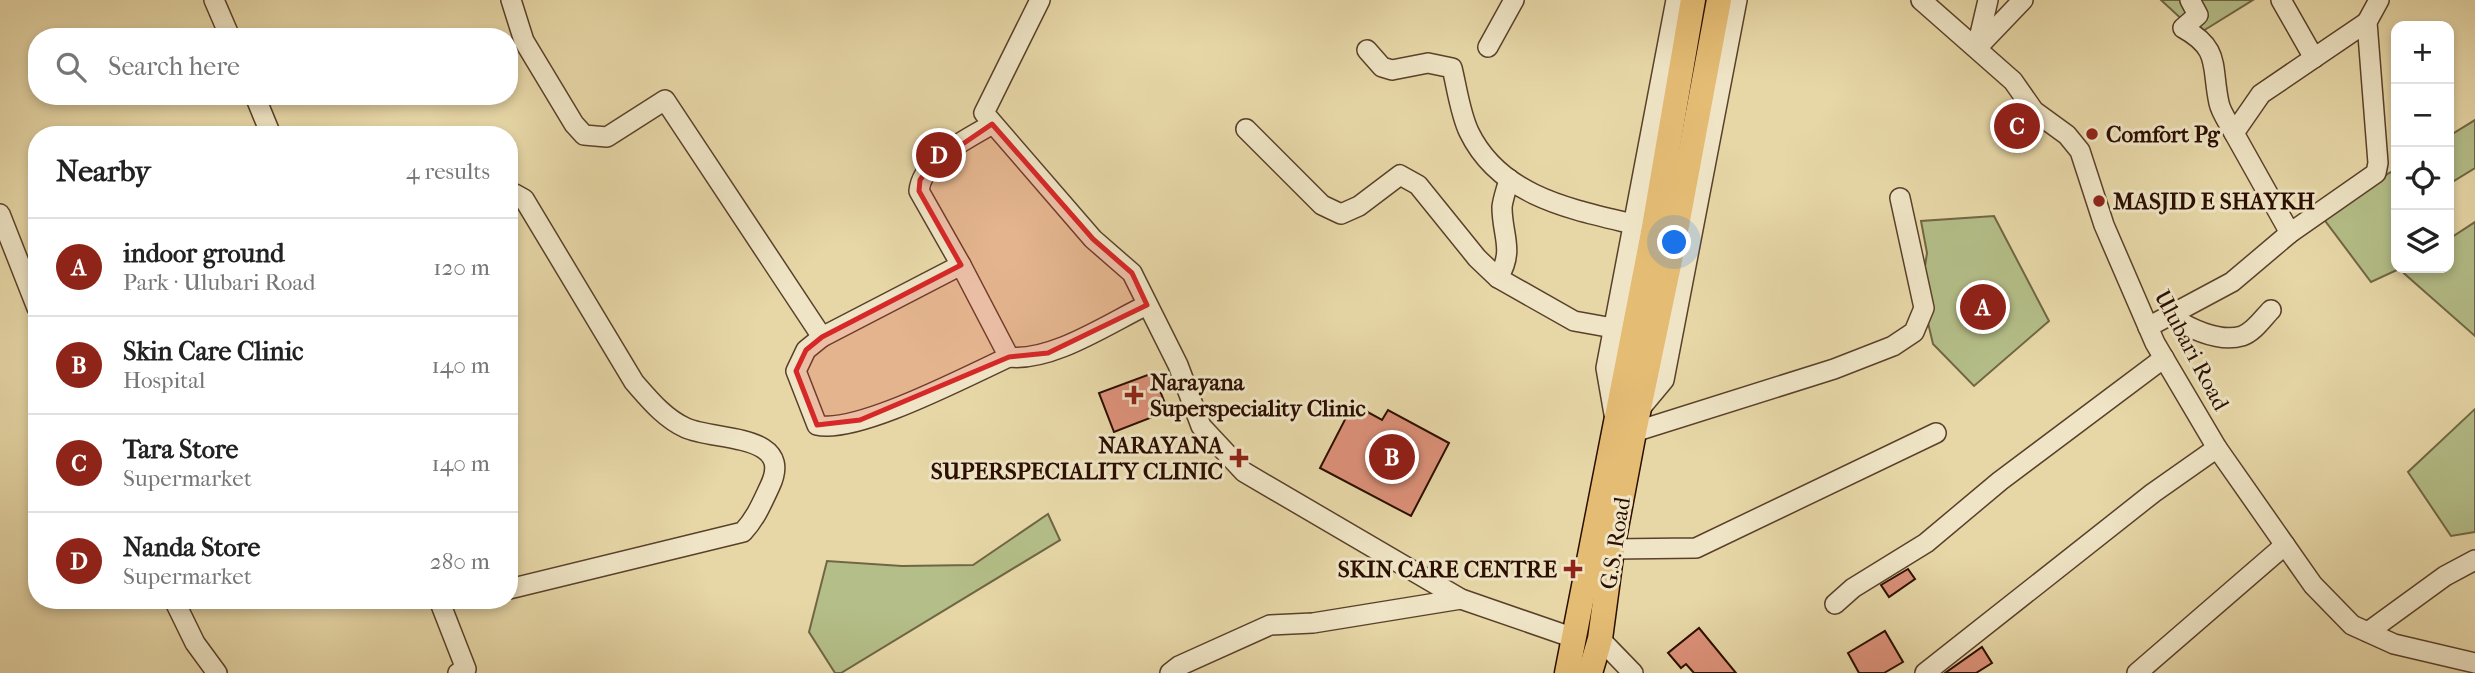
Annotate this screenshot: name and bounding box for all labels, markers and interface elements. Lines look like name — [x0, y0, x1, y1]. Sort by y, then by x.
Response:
map controls — [2391, 21, 2454, 273]
button: + — [2391, 21, 2454, 84]
search box — [28, 28, 518, 105]
icon: search — [52, 48, 90, 86]
text: Search here — [108, 51, 240, 82]
button: − — [2391, 84, 2454, 147]
pin: C — [1994, 100, 2040, 152]
place label: Comfort Pg — [2106, 121, 2220, 148]
marker: Comfort Pg — [2084, 126, 2100, 142]
pin: D — [916, 129, 962, 181]
button: locate — [2391, 147, 2454, 210]
text: Nearby — [56, 154, 151, 189]
text: 4 results — [406, 158, 490, 185]
place label: MASJID E SHAYKH — [2113, 188, 2315, 215]
marker: MASJID E SHAYKH — [2091, 193, 2107, 209]
button: layers — [2391, 210, 2454, 273]
your location — [1657, 225, 1691, 259]
text: indoor ground — [123, 238, 284, 269]
text: A — [72, 254, 86, 281]
text: 120 m — [433, 254, 490, 281]
text: Park · Ulubari Road — [123, 269, 316, 296]
pin: A — [1960, 281, 2006, 333]
street label: Ulubari Road — [2149, 285, 2235, 415]
text: Skin Care Clinic — [123, 336, 304, 367]
text: B — [72, 352, 86, 379]
text: 140 m — [431, 352, 490, 379]
text: Hospital — [123, 367, 205, 394]
place label: Narayana Superspeciality Clinic — [1150, 369, 1366, 422]
marker: Narayana Superspeciality Clinic — [1124, 385, 1144, 405]
pin: B — [1369, 431, 1415, 483]
place label: NARAYANA SUPERSPECIALITY CLINIC — [931, 432, 1224, 485]
text: Tara Store — [123, 434, 238, 465]
marker: NARAYANA SUPERSPECIALITY CLINIC — [1229, 448, 1249, 468]
text: C — [71, 450, 87, 477]
text: 140 m — [431, 450, 490, 477]
text: Supermarket — [123, 465, 252, 492]
street label: G.S. Road — [1595, 495, 1636, 591]
text: Nanda Store — [123, 532, 260, 563]
text: D — [70, 548, 88, 575]
text: 280 m — [430, 548, 490, 575]
place label: SKIN CARE CENTRE — [1338, 556, 1557, 583]
marker: SKIN CARE CENTRE — [1563, 559, 1583, 579]
text: Supermarket — [123, 563, 252, 590]

